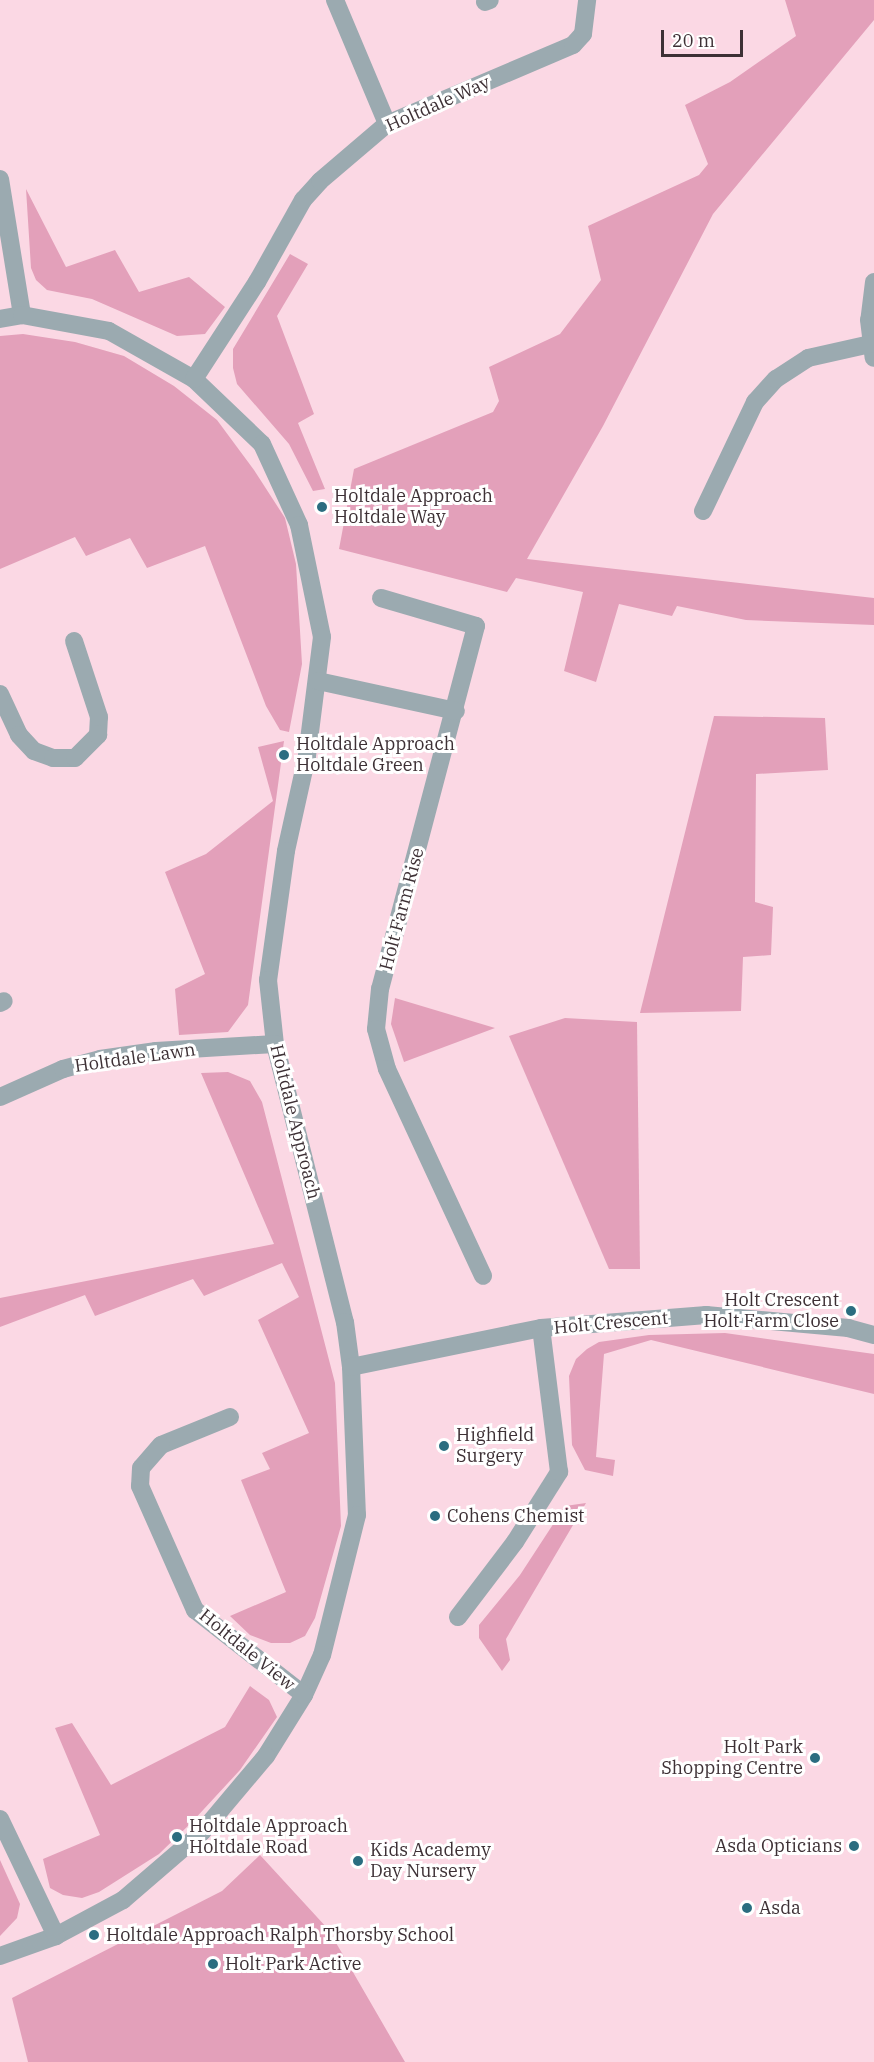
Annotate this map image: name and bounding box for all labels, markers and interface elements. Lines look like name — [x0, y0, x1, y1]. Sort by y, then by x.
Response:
scale bar — [664, 18, 746, 56]
text: 20 m — [672, 29, 715, 52]
street label: Holtdale Way — [383, 71, 493, 137]
place label: Holtdale Approach Holtdale Way — [334, 486, 493, 528]
marker: Holtdale Approach Holtdale Way — [315, 500, 329, 514]
place label: Holtdale Approach Holtdale Green — [296, 734, 455, 777]
marker: Holtdale Approach Holtdale Green — [277, 748, 291, 762]
street label: Holt Farm Rise — [375, 845, 429, 973]
street label: Holtdale Lawn — [73, 1039, 197, 1077]
street label: Holtdale Approach — [265, 1042, 325, 1202]
place label: Holt Crescent Holt Farm Close — [703, 1290, 839, 1332]
marker: Holt Crescent Holt Farm Close — [844, 1304, 858, 1318]
street label: Holt Crescent — [553, 1307, 669, 1339]
place label: Highfield Surgery — [456, 1425, 534, 1468]
marker: Highfield Surgery — [437, 1439, 451, 1453]
place label: Cohens Chemist — [447, 1505, 584, 1527]
marker: Cohens Chemist — [428, 1509, 442, 1523]
street label: Holtdale View — [195, 1605, 299, 1695]
place label: Holt Park Shopping Centre — [661, 1737, 803, 1780]
marker: Holt Park Shopping Centre — [808, 1751, 822, 1765]
place label: Holtdale Approach Holtdale Road — [189, 1816, 348, 1858]
marker: Holtdale Approach Holtdale Road — [170, 1830, 184, 1844]
place label: Asda Opticians — [715, 1835, 842, 1857]
marker: Asda Opticians — [847, 1839, 861, 1853]
place label: Kids Academy Day Nursery — [370, 1840, 491, 1882]
marker: Kids Academy Day Nursery — [351, 1854, 365, 1868]
place label: Asda — [759, 1897, 801, 1919]
marker: Asda — [740, 1901, 754, 1915]
place label: Holtdale Approach Ralph Thorsby School — [106, 1924, 454, 1946]
marker: Holtdale Approach Ralph Thorsby School — [87, 1928, 101, 1942]
place label: Holt Park Active — [225, 1953, 361, 1975]
marker: Holt Park Active — [206, 1957, 220, 1971]

